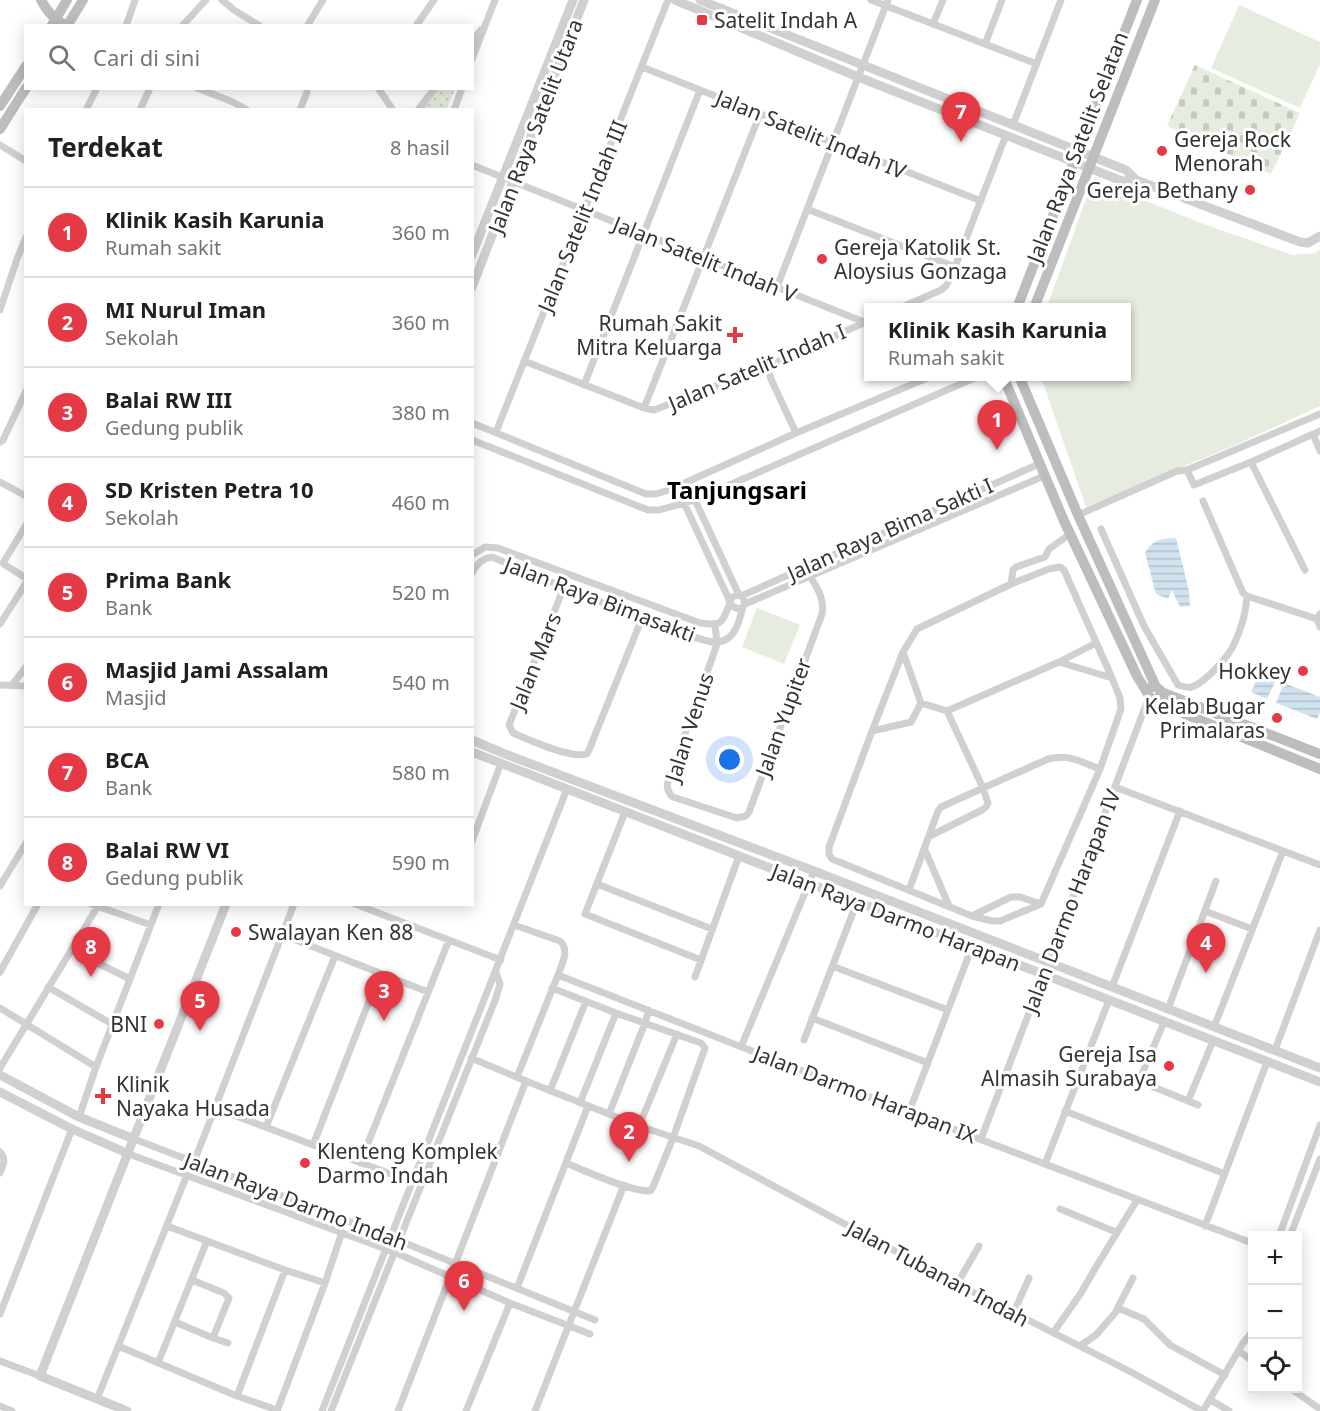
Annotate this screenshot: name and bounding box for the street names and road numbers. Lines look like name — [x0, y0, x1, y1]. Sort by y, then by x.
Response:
street label: Jalan Raya Satelit Utara — [480, 15, 589, 239]
street label: Jalan Raya Satelit Selatan — [1019, 27, 1134, 268]
street label: Jalan Satelit Indah IV — [710, 82, 911, 185]
street label: Jalan Satelit Indah III — [530, 116, 633, 318]
street label: Jalan Satelit Indah V — [607, 209, 801, 309]
street label: Jalan Satelit Indah I — [662, 317, 850, 418]
street label: Jalan Raya Bima Sakti I — [781, 471, 997, 588]
street label: Jalan Raya Bimasakti — [499, 549, 700, 648]
street label: Jalan Mars — [502, 608, 567, 716]
street label: Jalan Yupiter — [748, 654, 817, 782]
street label: Jalan Venus — [658, 669, 720, 787]
street label: Jalan Darmo Harapan IV — [1015, 785, 1127, 1018]
street label: Jalan Raya Darmo Harapan — [766, 856, 1025, 977]
street label: Jalan Darmo Harapan IX — [748, 1038, 981, 1150]
street label: Jalan Raya Darmo Indah — [178, 1145, 412, 1257]
street label: Jalan Tubanan Indah — [840, 1212, 1034, 1333]

